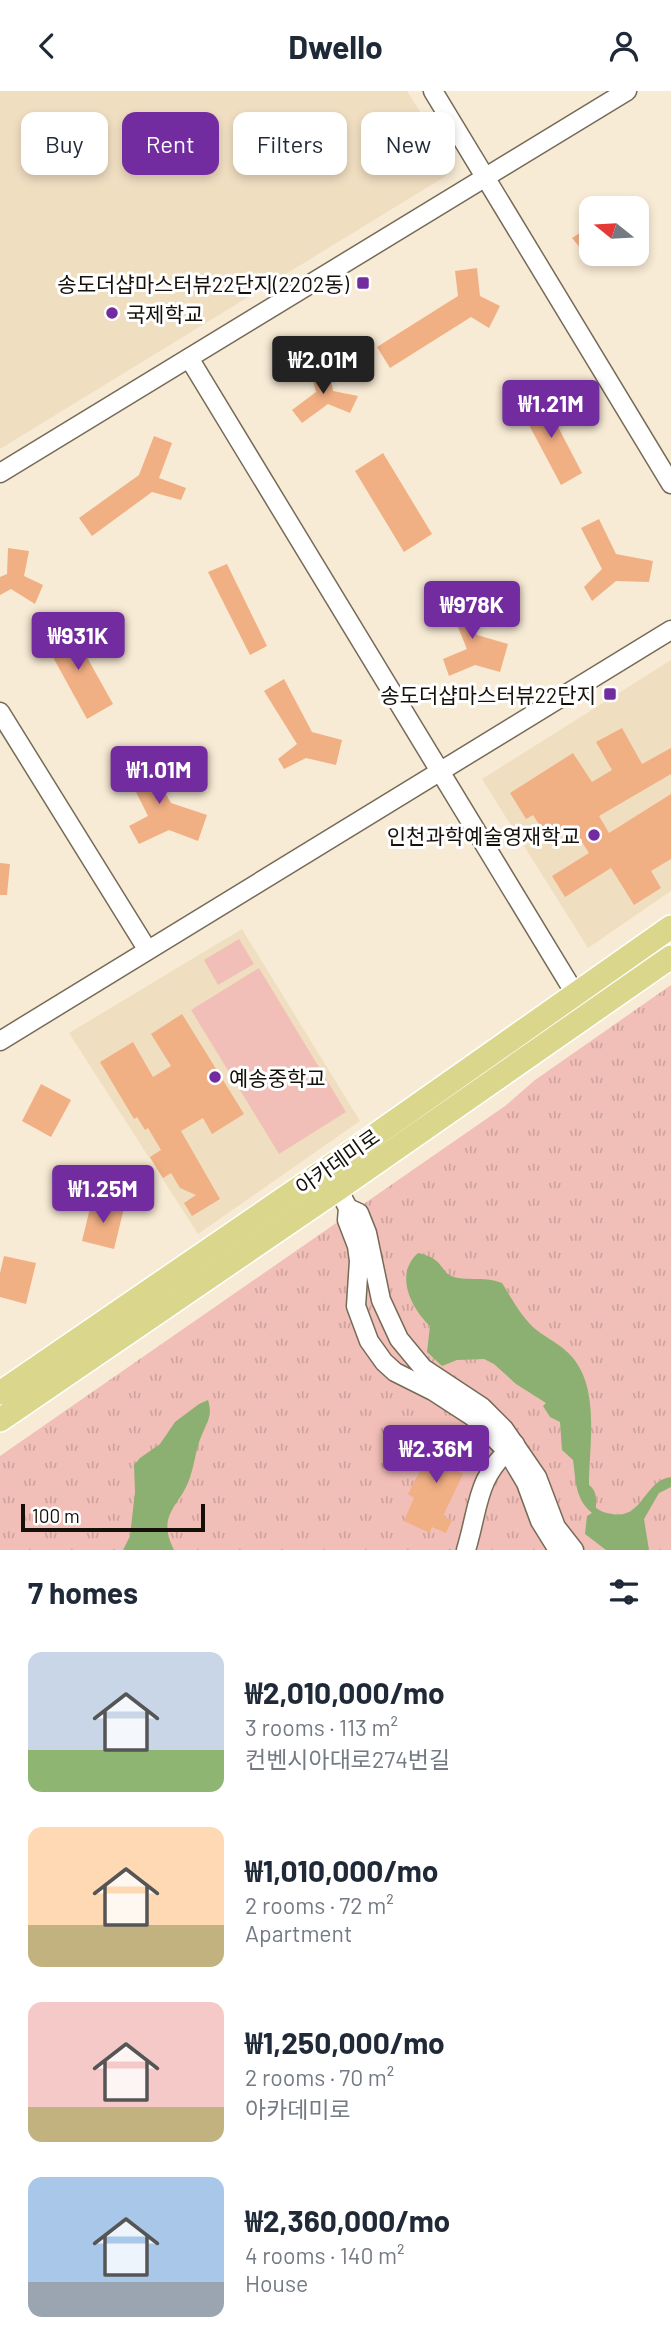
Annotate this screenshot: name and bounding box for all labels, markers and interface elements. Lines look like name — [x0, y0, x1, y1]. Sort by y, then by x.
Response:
icon: back — [28, 27, 66, 65]
text: Dwello — [288, 27, 383, 65]
icon: person — [605, 27, 643, 65]
chip: Buy — [21, 112, 108, 175]
chip: Rent — [122, 112, 219, 175]
chip: Filters — [233, 112, 347, 175]
chip: New — [361, 112, 455, 175]
north arrow — [579, 196, 649, 266]
map controls — [579, 196, 649, 266]
place label: 송도더샵마스터뷰22단지(2202동) — [57, 271, 350, 296]
marker: 송도더샵마스터뷰22단지(2202동) — [355, 275, 371, 291]
place label: 국제학교 — [126, 301, 203, 326]
marker: 국제학교 — [104, 305, 120, 321]
pin: ₩2.01M — [266, 337, 380, 396]
text: ₩2.01M — [288, 345, 358, 373]
pin: ₩1.21M — [494, 381, 608, 440]
text: ₩1.21M — [518, 389, 584, 417]
pin: ₩978K — [423, 581, 521, 641]
text: ₩978K — [440, 590, 504, 618]
pin: ₩931K — [29, 613, 127, 672]
text: ₩931K — [48, 621, 108, 649]
place label: 송도더샵마스터뷰22단지 — [380, 682, 596, 707]
marker: 송도더샵마스터뷰22단지 — [602, 686, 618, 702]
pin: ₩1.01M — [102, 747, 216, 806]
text: ₩1.01M — [127, 755, 191, 783]
place label: 인천과학예술영재학교 — [387, 823, 580, 848]
marker: 인천과학예술영재학교 — [586, 827, 602, 843]
place label: 예송중학교 — [229, 1065, 326, 1090]
marker: 예송중학교 — [207, 1069, 223, 1085]
street label: 아카데미로 — [290, 1123, 384, 1199]
pin: ₩1.25M — [46, 1165, 160, 1225]
text: ₩1.25M — [68, 1174, 138, 1202]
pin: ₩2.36M — [379, 1425, 493, 1485]
text: ₩2.36M — [399, 1434, 473, 1462]
scale bar — [21, 1501, 205, 1533]
text: 100 m — [32, 1504, 80, 1527]
icon: filters — [605, 1573, 643, 1611]
text: 7 homes — [28, 1574, 138, 1610]
text: ₩2,010,000/mo — [245, 1674, 445, 1710]
icon: home — [84, 1680, 168, 1764]
text: 3 rooms · 113 m² — [245, 1713, 398, 1741]
text: 컨벤시아대로274번길 — [245, 1745, 450, 1773]
text: ₩1,010,000/mo — [245, 1852, 438, 1888]
icon: home — [84, 1855, 168, 1939]
text: 2 rooms · 72 m² — [245, 1891, 394, 1919]
text: Apartment — [245, 1919, 352, 1947]
text: ₩1,250,000/mo — [245, 2024, 445, 2060]
icon: home — [84, 2030, 168, 2114]
text: 2 rooms · 70 m² — [245, 2063, 394, 2091]
text: 아카데미로 — [245, 2095, 351, 2123]
text: ₩2,360,000/mo — [245, 2202, 450, 2238]
icon: home — [84, 2205, 168, 2289]
text: 4 rooms · 140 m² — [245, 2241, 405, 2269]
text: House — [245, 2269, 308, 2297]

